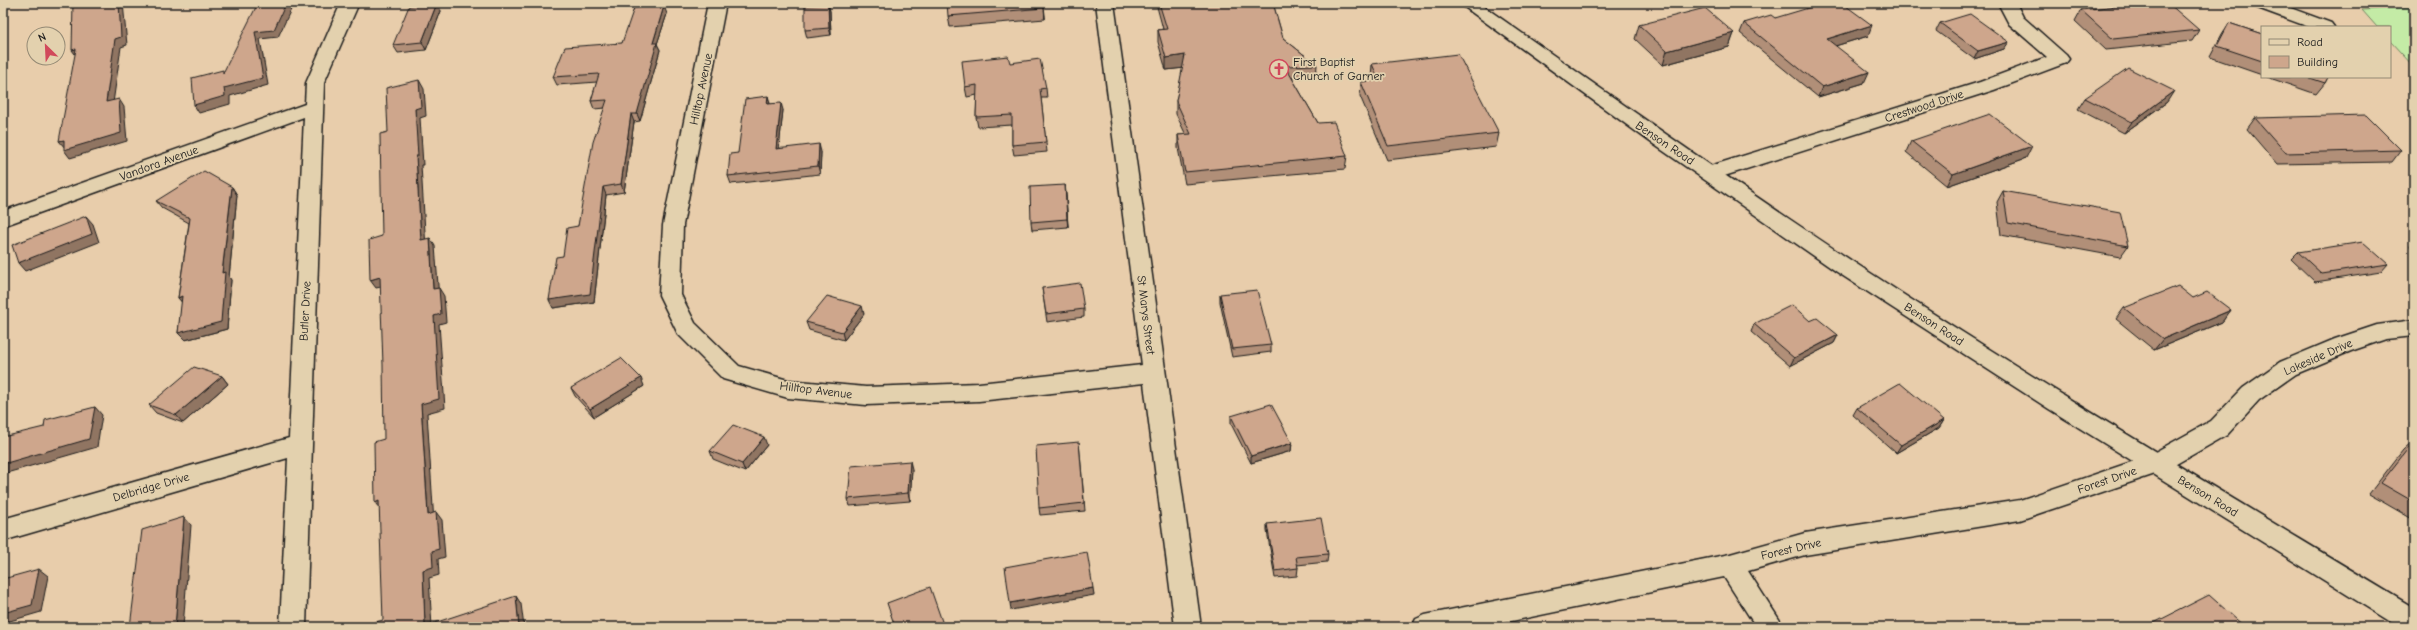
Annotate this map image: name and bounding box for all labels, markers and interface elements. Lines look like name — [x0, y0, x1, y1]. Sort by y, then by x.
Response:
north arrow — [26, 26, 66, 66]
legend — [2261, 26, 2391, 78]
text: N — [36, 30, 48, 45]
text: Road — [2297, 35, 2323, 49]
street label: Hilltop Avenue — [687, 52, 715, 126]
place label: First Baptist Church of Garner — [1293, 55, 1384, 83]
text: Building — [2297, 55, 2338, 69]
church icon: First Baptist Church of Garner — [1268, 58, 1290, 80]
street label: Crestwood Drive — [1883, 87, 1965, 125]
street label: Benson Road — [1633, 118, 1697, 168]
street label: Vandora Avenue — [118, 142, 200, 184]
street label: St Marys Street — [1134, 275, 1158, 356]
street label: Butler Drive — [296, 281, 314, 341]
street label: Benson Road — [1902, 300, 1966, 348]
street label: Lakeside Drive — [2282, 336, 2354, 378]
street label: Hilltop Avenue — [779, 379, 853, 401]
street label: Forest Drive — [2076, 463, 2138, 497]
street label: Delbridge Drive — [111, 469, 191, 505]
street label: Benson Road — [2175, 473, 2241, 519]
street label: Forest Drive — [1760, 535, 1822, 563]

